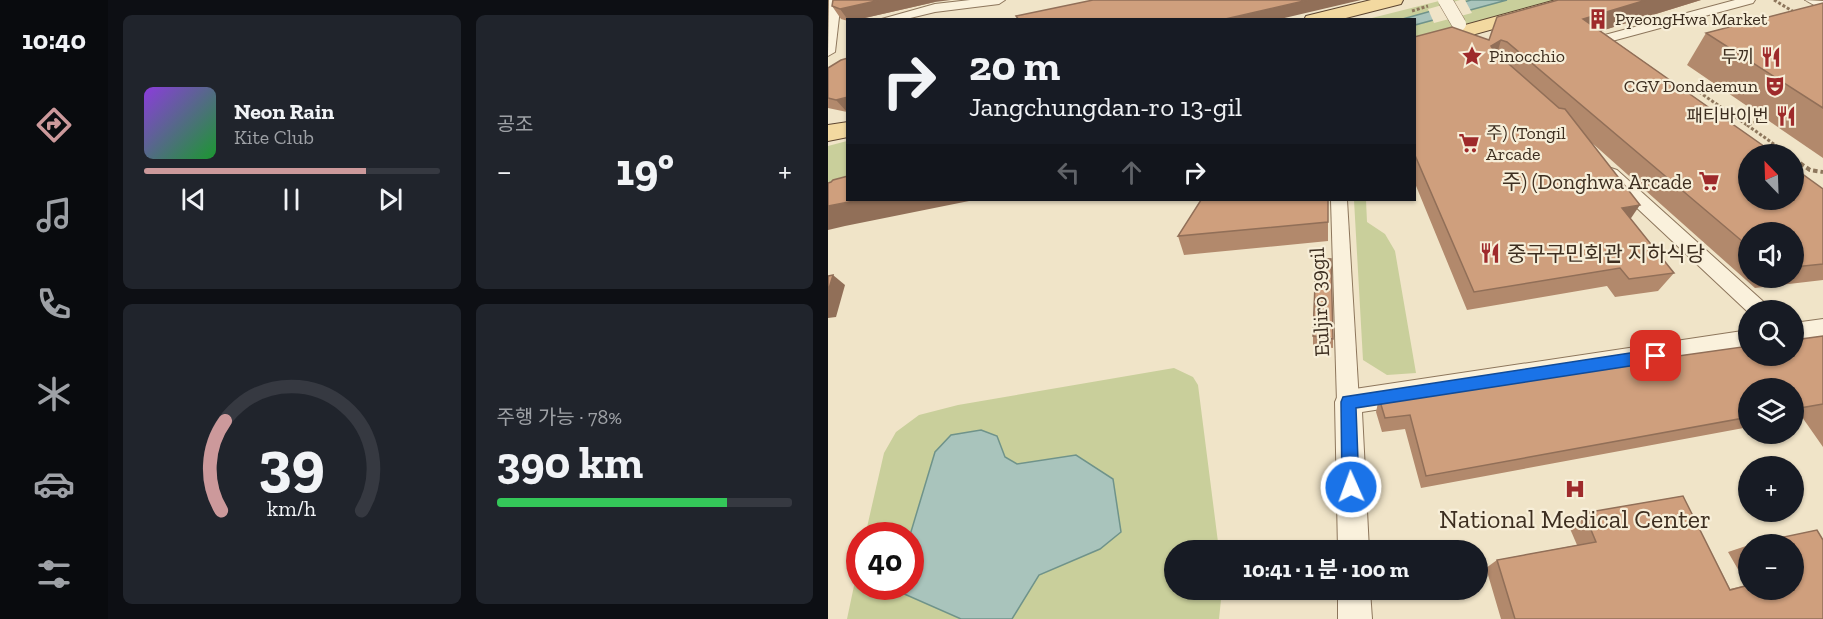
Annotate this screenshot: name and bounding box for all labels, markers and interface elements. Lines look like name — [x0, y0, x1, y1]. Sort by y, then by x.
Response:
building icon: PyeongHwa Market — [1586, 7, 1610, 31]
place label: PyeongHwa Market — [1615, 8, 1768, 30]
text: 10:40 — [22, 24, 86, 56]
text: 20 m — [969, 40, 1060, 91]
icon: right — [870, 42, 948, 120]
place icon: Pinocchio — [1460, 44, 1484, 68]
place label: Pinocchio — [1489, 45, 1565, 67]
restaurant icon: 두끼 — [1759, 45, 1783, 69]
place label: 두끼 — [1721, 46, 1754, 68]
theatre icon: CGV Dondaemun — [1763, 74, 1787, 98]
place label: CGV Dondaemun — [1624, 75, 1759, 97]
text: Jangchungdan-ro 13-gil — [969, 91, 1242, 123]
text: Neon Rain — [234, 98, 334, 125]
icon: directions — [33, 104, 75, 146]
restaurant icon: 패티바이번 — [1774, 104, 1798, 128]
place label: 패티바이번 — [1686, 105, 1769, 127]
text: 공조 — [497, 112, 533, 136]
place label: 주) (Tongil Arcade — [1486, 122, 1566, 165]
text: Kite Club — [234, 125, 314, 149]
supermarket icon: 주) (Tongil Arcade — [1457, 131, 1481, 155]
text: 19° — [616, 143, 674, 197]
north arrow — [1738, 144, 1804, 210]
map controls — [1738, 144, 1804, 600]
text: − — [497, 151, 512, 190]
text: + — [778, 151, 792, 190]
icon: left — [1052, 156, 1085, 189]
icon: ahead — [1115, 156, 1148, 189]
icon: right — [1178, 156, 1211, 189]
place label: 주) (Donghwa Arcade — [1502, 169, 1692, 194]
supermarket icon: 주) (Donghwa Arcade — [1697, 169, 1721, 193]
icon: previous — [177, 183, 210, 216]
icon: pause — [275, 183, 308, 216]
icon: next — [374, 183, 407, 216]
icon: music — [33, 194, 75, 236]
button: sound — [1738, 222, 1804, 288]
restaurant icon: 중구구민회관 지하식당 — [1478, 241, 1502, 265]
place label: 중구구민회관 지하식당 — [1507, 241, 1705, 266]
street label: Euljiro 39gil — [1304, 246, 1335, 357]
icon: phone — [33, 283, 75, 325]
button: search — [1738, 300, 1804, 366]
pin — [1630, 330, 1681, 381]
icon: arrive — [1639, 339, 1672, 372]
icon: climate — [33, 373, 75, 415]
button: layers — [1738, 378, 1804, 444]
text: 주행 가능 · 78% — [497, 405, 622, 429]
text: 39 — [258, 426, 325, 501]
text: 390 km — [497, 436, 643, 490]
position arrow — [1319, 455, 1383, 519]
button: + — [1738, 456, 1804, 522]
icon: car — [33, 463, 75, 505]
hospital icon: National Medical Center — [1563, 477, 1587, 501]
text: km/h — [267, 496, 316, 521]
place label: National Medical Center — [1439, 503, 1711, 535]
speed limit sign: 40 — [846, 522, 924, 600]
button: − — [1738, 534, 1804, 600]
icon: filters — [33, 553, 75, 595]
text: 10:41 · 1 분 · 100 m — [1243, 556, 1409, 583]

